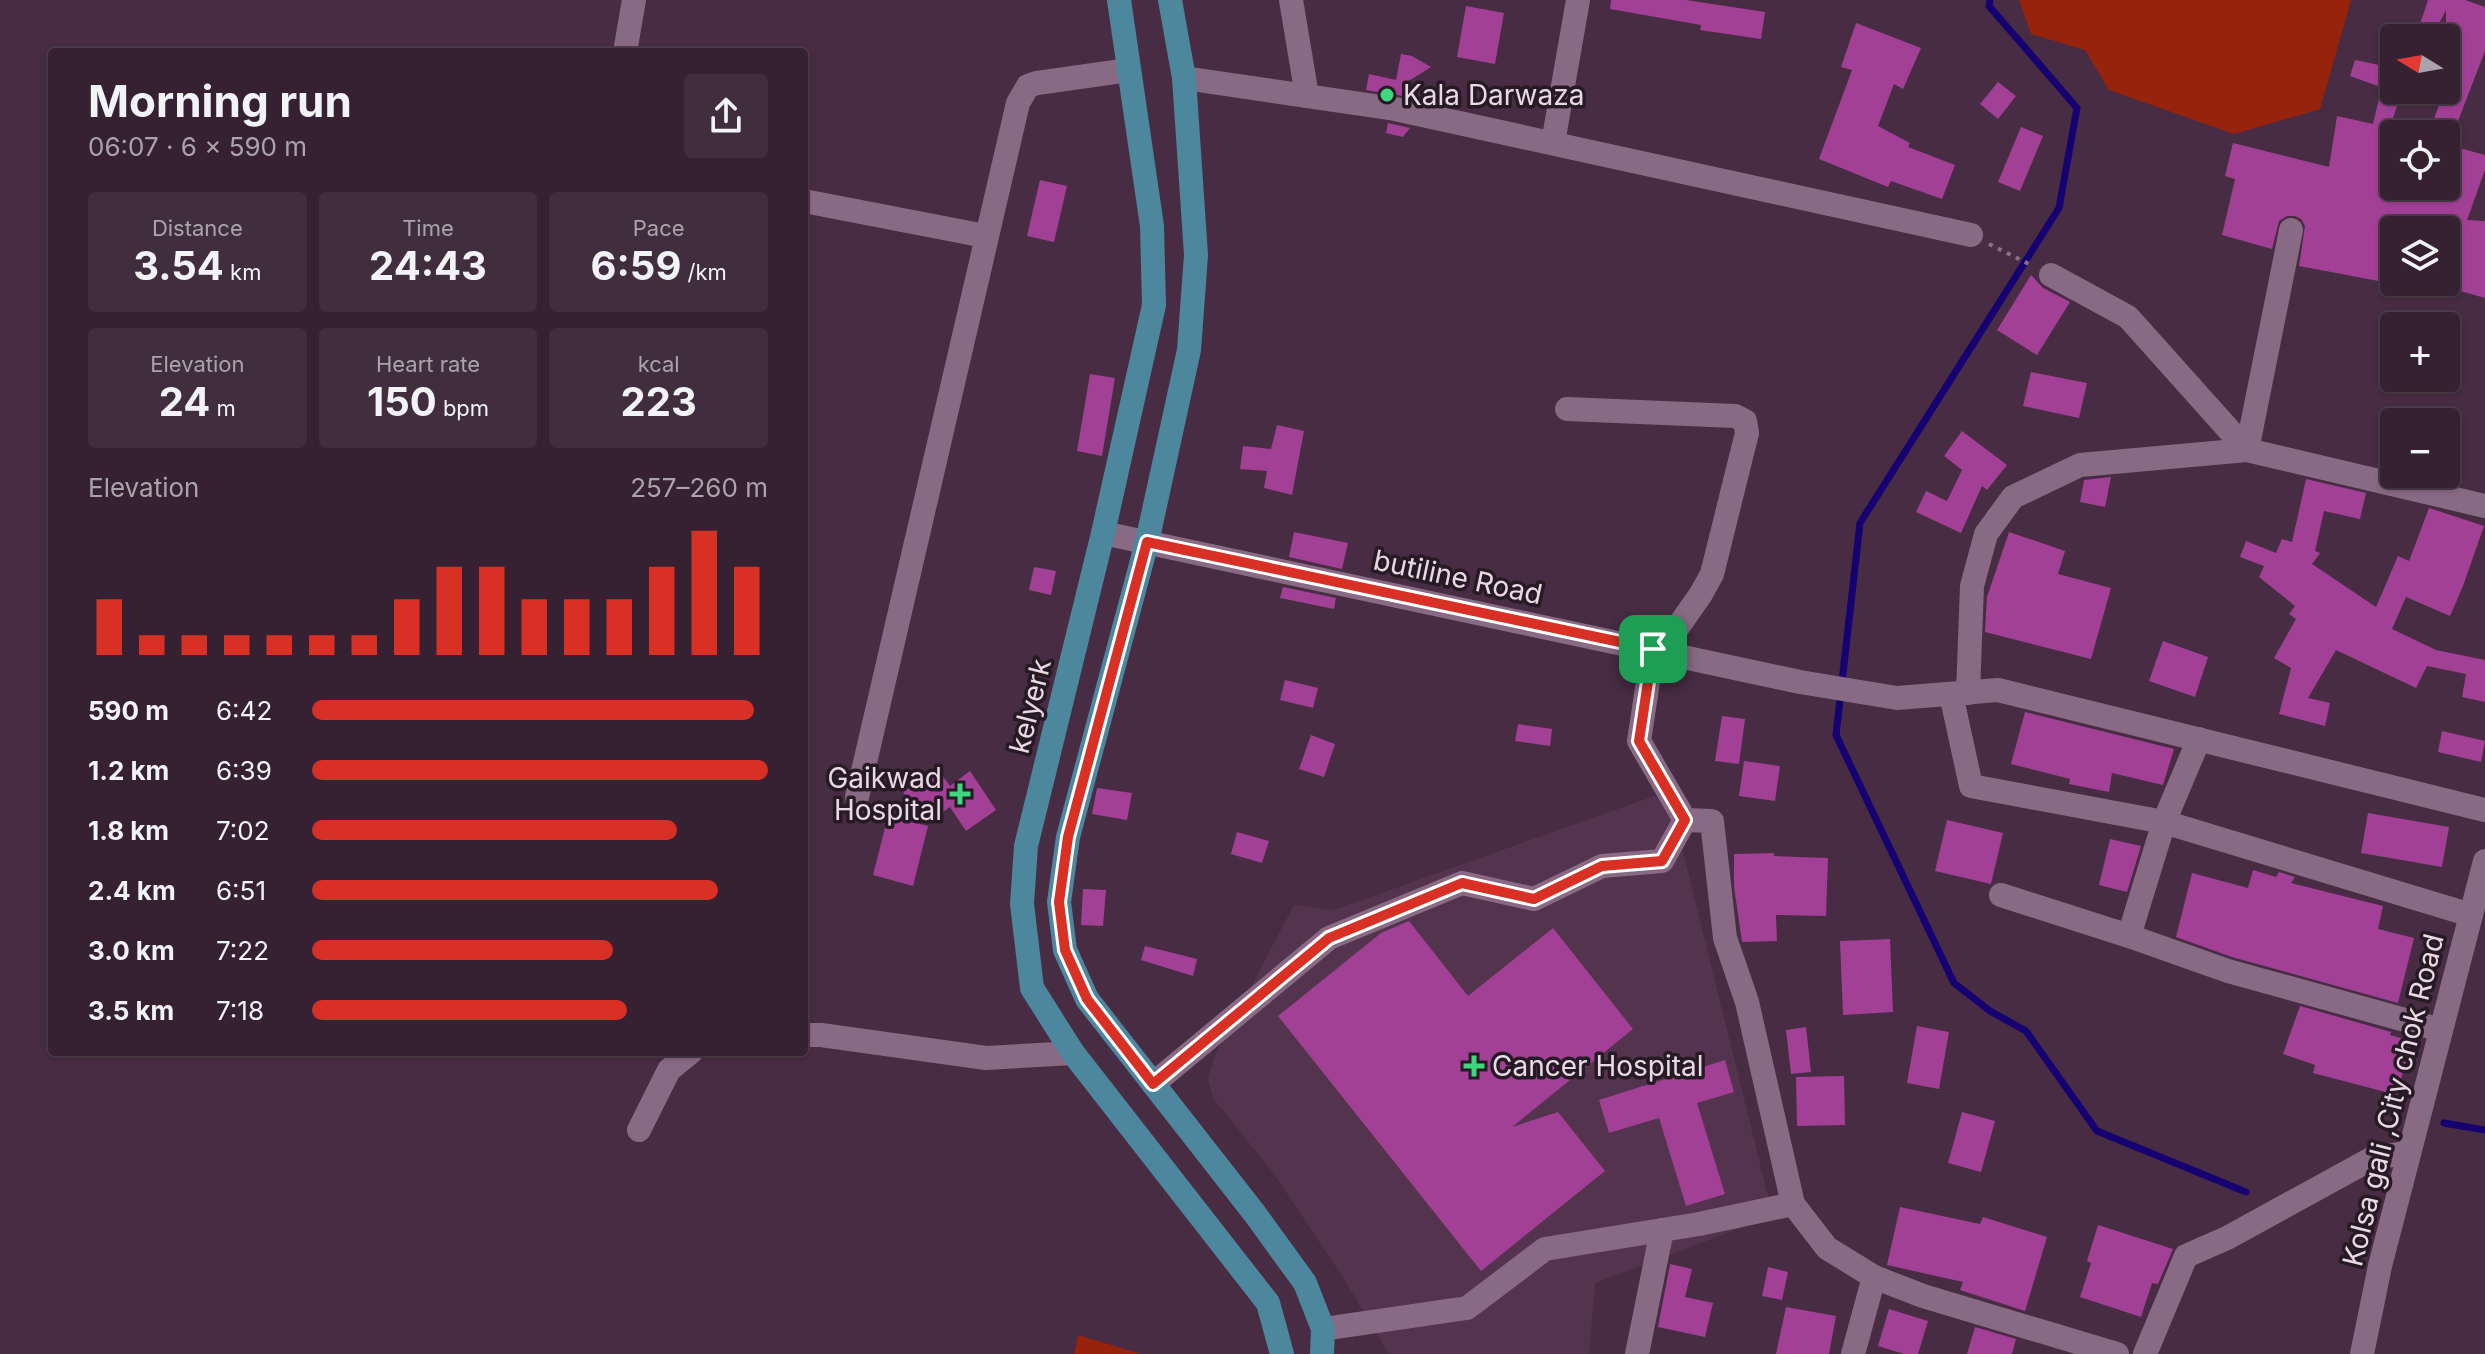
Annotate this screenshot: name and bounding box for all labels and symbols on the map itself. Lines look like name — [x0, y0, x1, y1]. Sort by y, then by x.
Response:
north arrow — [2380, 24, 2460, 104]
place label: Kala Darwaza — [1403, 78, 1584, 112]
marker: Kala Darwaza — [1378, 86, 1396, 104]
street label: butiline Road — [1371, 543, 1545, 611]
pin — [1619, 615, 1687, 683]
street label: kelyerk — [1002, 655, 1058, 757]
place label: Gaikwad Hospital — [827, 761, 942, 827]
marker: Gaikwad Hospital — [949, 783, 971, 805]
street label: Kolsa gali ,City chok Road — [2335, 930, 2451, 1270]
place label: Cancer Hospital — [1492, 1049, 1704, 1083]
marker: Cancer Hospital — [1463, 1055, 1485, 1077]

